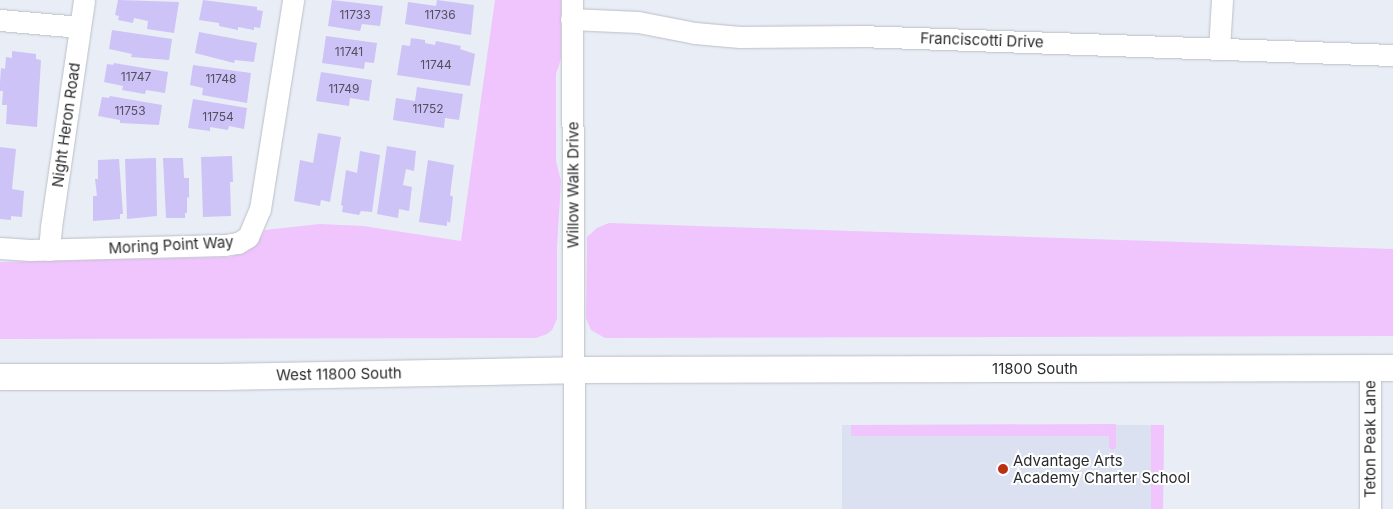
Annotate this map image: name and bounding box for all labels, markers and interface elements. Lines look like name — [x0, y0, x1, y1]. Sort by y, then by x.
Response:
house number: 11733 — [339, 8, 371, 22]
house number: 11736 — [424, 8, 456, 22]
street label: Franciscotti Drive — [920, 29, 1044, 51]
house number: 11741 — [335, 45, 363, 59]
house number: 11744 — [420, 58, 452, 72]
street label: Night Heron Road — [48, 62, 84, 188]
house number: 11747 — [121, 70, 151, 84]
house number: 11748 — [205, 72, 237, 86]
house number: 11749 — [328, 82, 360, 96]
house number: 11752 — [412, 102, 444, 116]
house number: 11753 — [114, 104, 146, 118]
house number: 11754 — [202, 110, 234, 124]
street label: Willow Walk Drive — [564, 122, 582, 248]
street label: Moring Point Way — [108, 233, 234, 257]
street label: 11800 South — [992, 360, 1078, 378]
street label: West 11800 South — [276, 364, 402, 384]
street label: Teton Peak Lane — [1361, 380, 1379, 498]
place label: Advantage Arts Academy Charter School — [1013, 451, 1190, 486]
marker: Advantage Arts Academy Charter School — [997, 463, 1009, 475]

